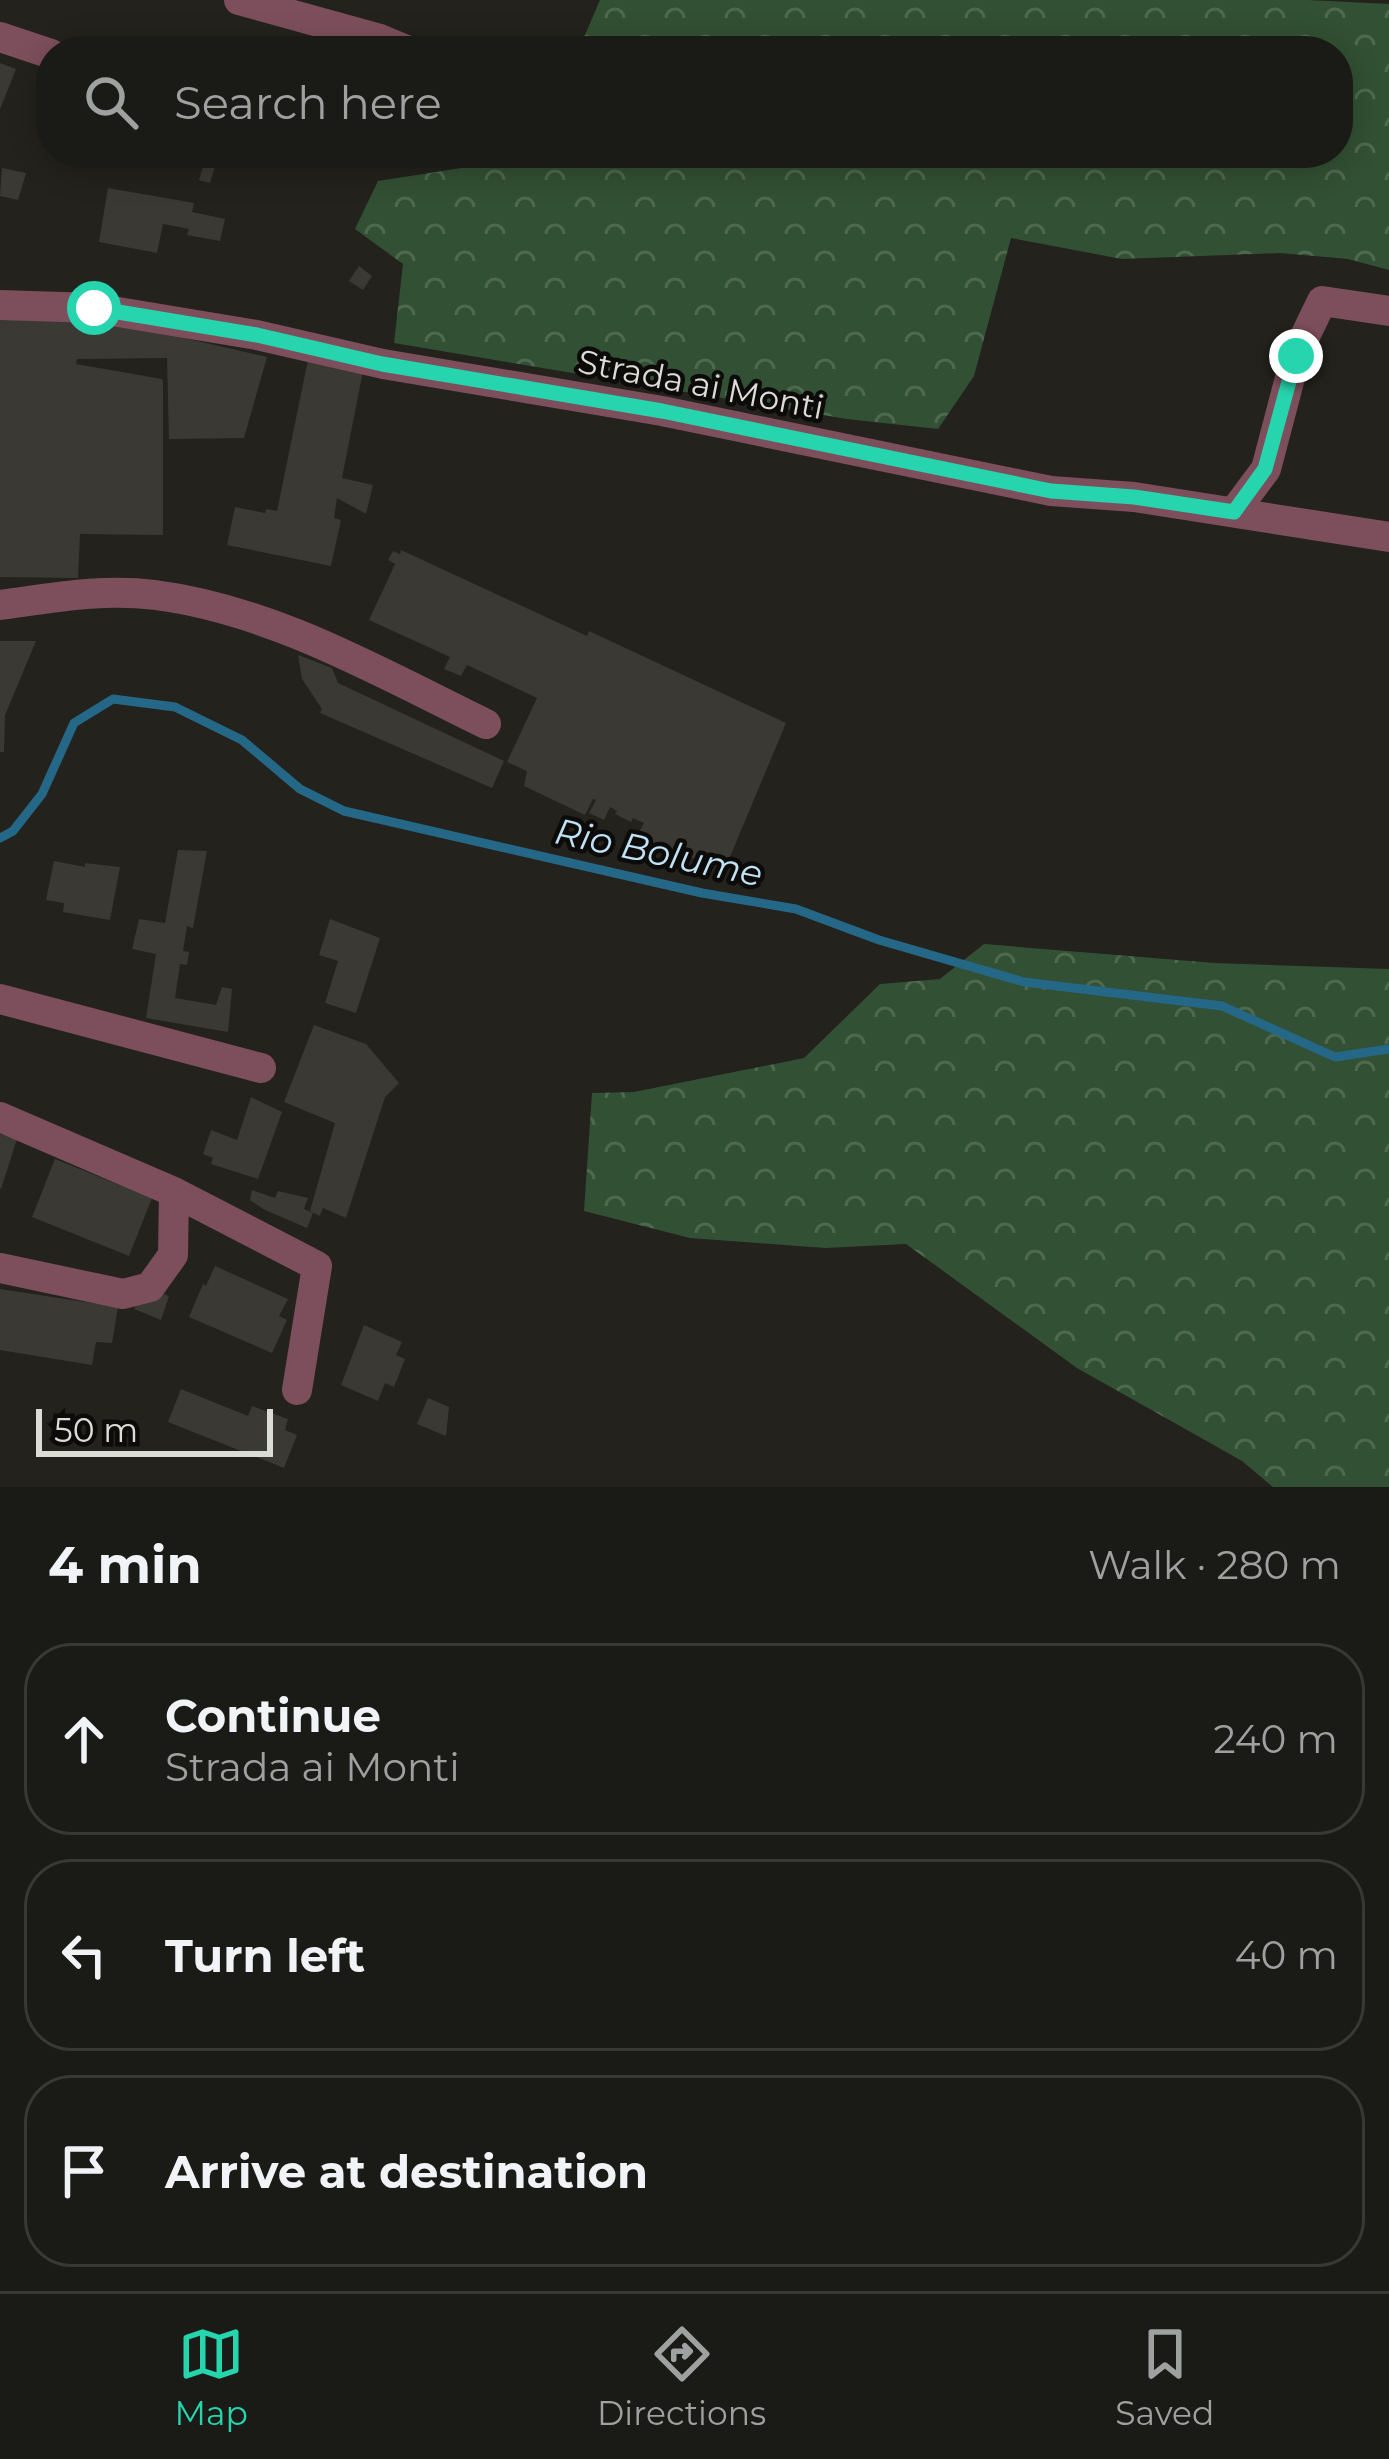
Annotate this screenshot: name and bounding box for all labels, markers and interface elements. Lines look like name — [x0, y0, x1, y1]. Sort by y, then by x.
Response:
search box — [36, 36, 1353, 168]
icon: search — [78, 69, 144, 135]
text: Search here — [174, 75, 442, 130]
route start — [67, 281, 121, 335]
route end — [1269, 329, 1323, 383]
street label: Strada ai Monti — [575, 341, 827, 427]
water label: Rio Bolume — [551, 809, 767, 895]
scale bar — [36, 1403, 273, 1456]
text: 50 m — [54, 1410, 138, 1450]
text: 4 min — [48, 1534, 202, 1596]
text: Walk · 280 m — [1088, 1541, 1341, 1589]
text: Continue — [165, 1688, 381, 1743]
icon: ahead — [51, 1706, 117, 1772]
text: 240 m — [1214, 1715, 1338, 1763]
text: Strada ai Monti — [165, 1743, 460, 1791]
icon: left — [51, 1922, 117, 1988]
text: Turn left — [165, 1928, 365, 1983]
text: 40 m — [1235, 1931, 1338, 1979]
icon: arrive — [51, 2138, 117, 2204]
text: Arrive at destination — [165, 2144, 648, 2199]
tab: Map — [175, 2321, 248, 2433]
tab: Directions — [597, 2321, 766, 2433]
tab: Saved — [1115, 2321, 1214, 2433]

